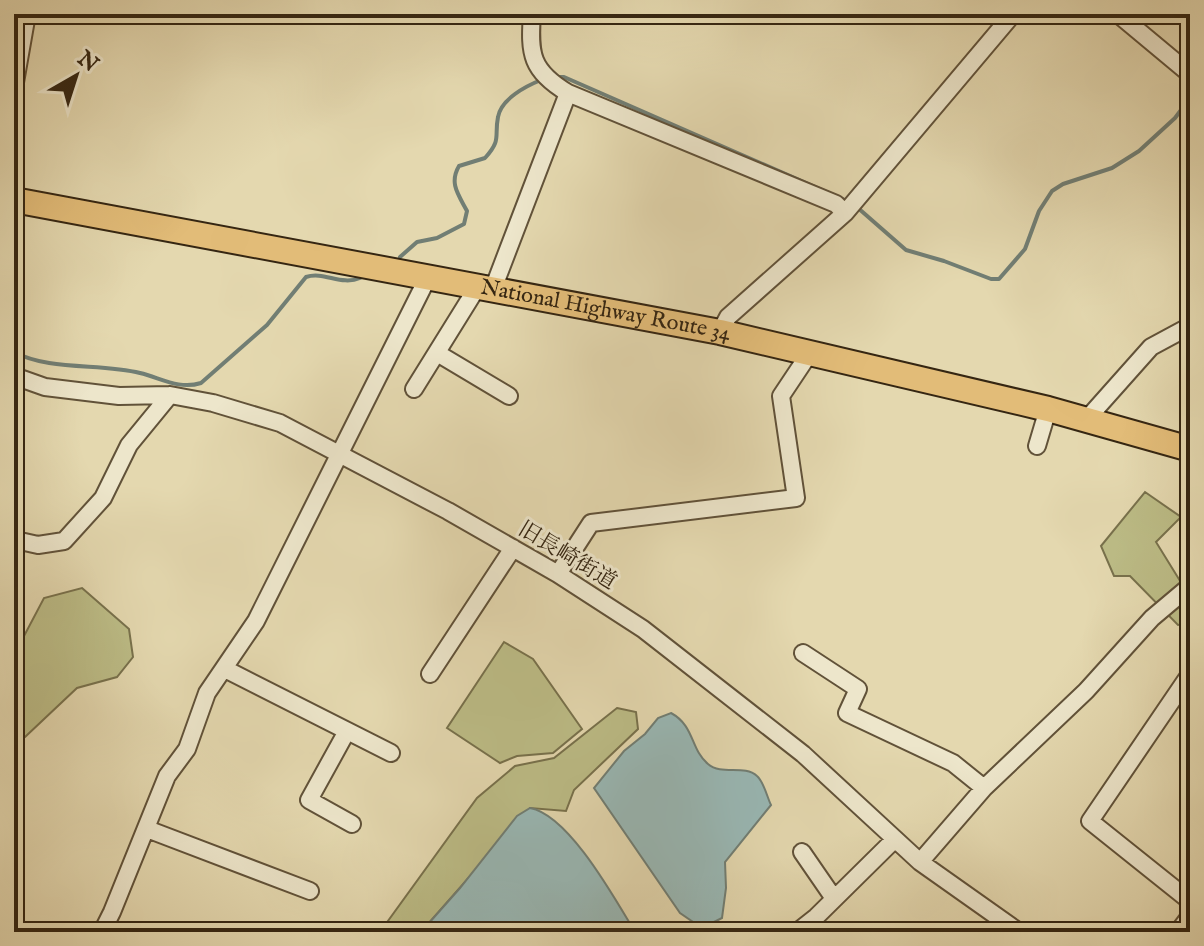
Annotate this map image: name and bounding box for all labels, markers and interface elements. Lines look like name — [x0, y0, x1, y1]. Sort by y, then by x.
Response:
north arrow — [36, 36, 116, 116]
text: N — [70, 45, 104, 79]
street label: National Highway Route 34 — [478, 274, 734, 348]
street label: 旧長崎街道 — [513, 516, 621, 596]

